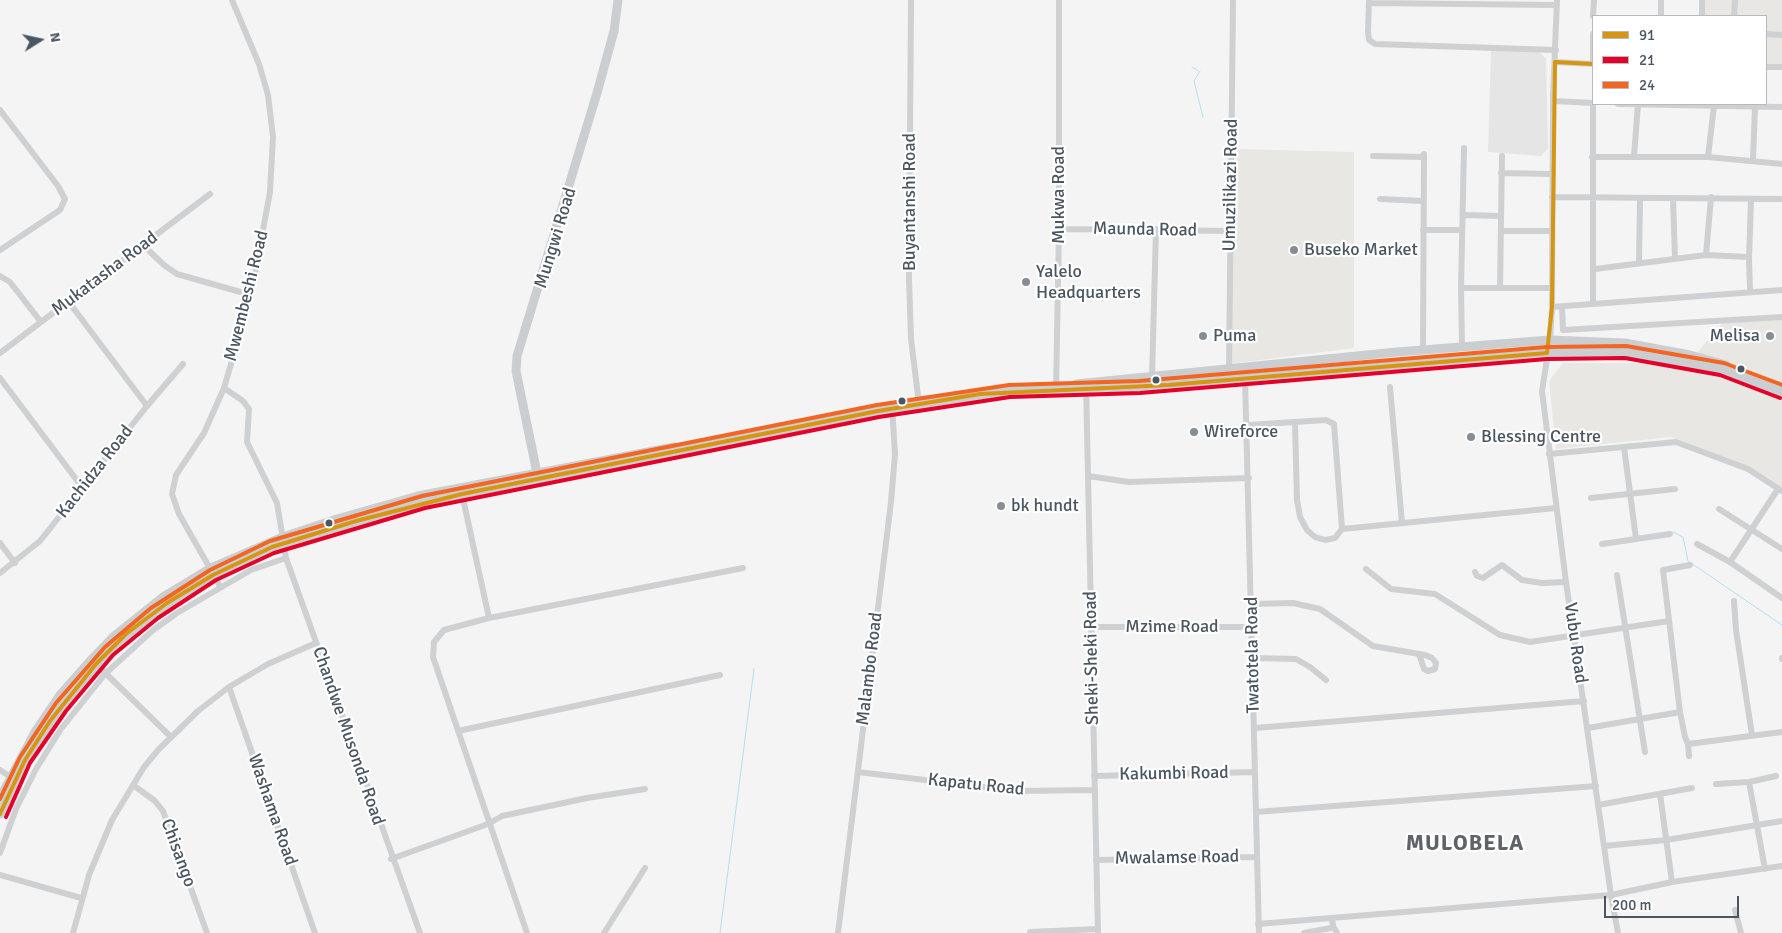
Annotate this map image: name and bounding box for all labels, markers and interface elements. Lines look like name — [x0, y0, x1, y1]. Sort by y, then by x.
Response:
north arrow — [15, 15, 65, 65]
legend — [1592, 15, 1767, 105]
text: 91 — [1639, 26, 1655, 44]
text: N — [46, 31, 64, 44]
text: 21 — [1639, 51, 1655, 69]
text: 24 — [1639, 76, 1655, 94]
street label: Umuzilikazi Road — [1219, 118, 1243, 252]
street label: Buyantanshi Road — [899, 133, 921, 271]
street label: Mukwa Road — [1048, 146, 1070, 244]
street label: Mungwi Road — [530, 185, 582, 291]
street label: Maunda Road — [1093, 218, 1197, 242]
street label: Mukatasha Road — [48, 227, 162, 321]
street label: Mwembeshi Road — [220, 228, 274, 364]
place label: Buseko Market — [1304, 239, 1418, 261]
marker: Buseko Market — [1288, 244, 1300, 256]
place label: Yalelo Headquarters — [1036, 261, 1141, 304]
marker: Yalelo Headquarters — [1020, 276, 1032, 288]
place label: Puma — [1213, 325, 1256, 347]
place label: Melisa — [1709, 325, 1760, 347]
marker: Puma — [1197, 330, 1209, 342]
marker: Melisa — [1764, 330, 1776, 342]
unlabelled marker — [1736, 364, 1746, 374]
unlabelled marker — [1151, 375, 1161, 385]
unlabelled marker — [897, 396, 907, 406]
street label: Kachidza Road — [52, 421, 138, 523]
place label: Wireforce — [1204, 421, 1278, 443]
marker: Wireforce — [1188, 426, 1200, 438]
place label: Blessing Centre — [1481, 426, 1601, 448]
marker: Blessing Centre — [1465, 431, 1477, 443]
place label: bk hundt — [1011, 495, 1079, 517]
marker: bk hundt — [995, 500, 1007, 512]
unlabelled marker — [324, 518, 334, 528]
street label: Sheki-Sheki Road — [1080, 591, 1104, 725]
street label: Twatotela Road — [1241, 596, 1265, 714]
street label: Vubu Road — [1559, 601, 1591, 685]
street label: Malambo Road — [852, 611, 888, 727]
street label: Mzime Road — [1125, 616, 1219, 638]
street label: Chandwe Musonda Road — [307, 644, 389, 828]
street label: Washama Road — [243, 751, 301, 869]
street label: Kakumbi Road — [1119, 762, 1229, 786]
street label: Kapatu Road — [927, 769, 1025, 801]
street label: Chisango — [156, 816, 200, 890]
district label: MULOBELA — [1405, 831, 1525, 857]
street label: Mwalamse Road — [1115, 846, 1239, 870]
scale bar — [1607, 886, 1742, 918]
text: 200 m — [1612, 896, 1652, 914]

